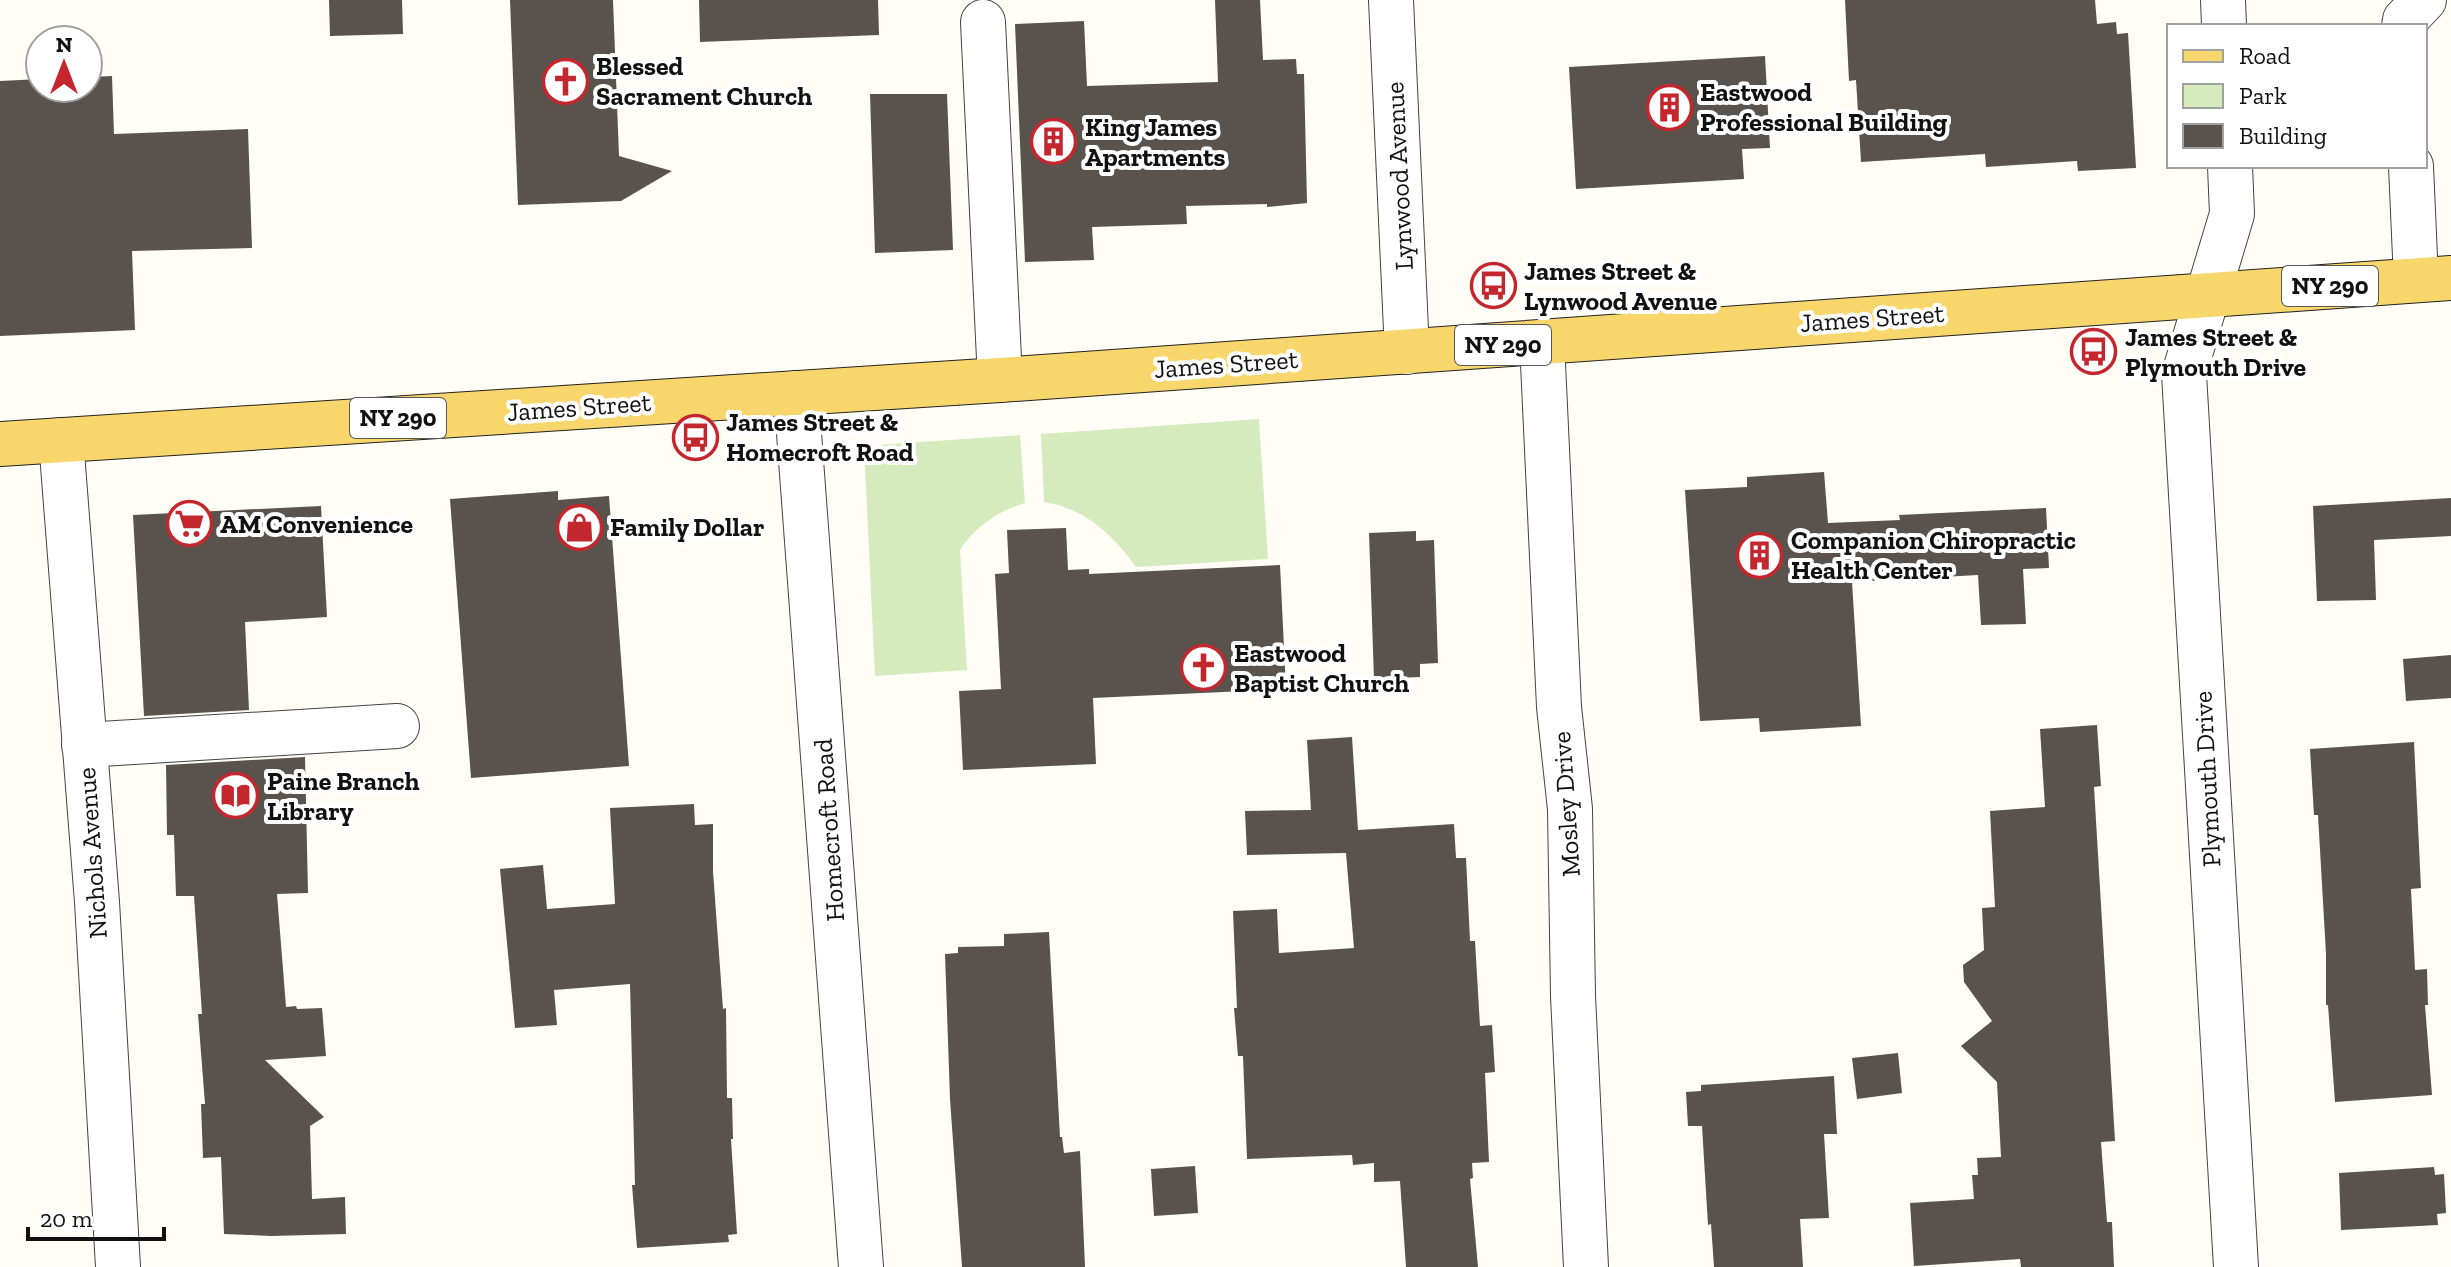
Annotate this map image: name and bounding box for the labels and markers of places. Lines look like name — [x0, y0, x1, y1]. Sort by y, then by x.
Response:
place label: Blessed Sacrament Church — [596, 50, 812, 112]
church icon: Blessed Sacrament Church — [541, 57, 589, 105]
place label: Eastwood Professional Building — [1700, 76, 1948, 138]
building icon: Eastwood Professional Building — [1645, 83, 1693, 131]
place label: King James Apartments — [1085, 111, 1226, 173]
building icon: King James Apartments — [1030, 118, 1078, 166]
place label: James Street & Lynwood Avenue — [1524, 255, 1718, 317]
bus stop icon: James Street & Lynwood Avenue — [1469, 262, 1517, 310]
place label: James Street & Plymouth Drive — [2125, 321, 2307, 383]
bus stop icon: James Street & Plymouth Drive — [2070, 328, 2118, 376]
place label: James Street & Homecroft Road — [726, 406, 914, 468]
bus stop icon: James Street & Homecroft Road — [671, 413, 719, 461]
supermarket icon: AM Convenience — [165, 500, 213, 548]
shop icon: Family Dollar — [555, 503, 603, 551]
place label: AM Convenience — [220, 508, 414, 540]
place label: Family Dollar — [610, 511, 764, 543]
place label: Companion Chiropractic Health Center — [1791, 524, 2076, 586]
building icon: Companion Chiropractic Health Center — [1736, 531, 1784, 579]
place label: Eastwood Baptist Church — [1234, 637, 1409, 699]
church icon: Eastwood Baptist Church — [1179, 644, 1227, 692]
place label: Paine Branch Library — [267, 765, 420, 827]
library icon: Paine Branch Library — [212, 772, 260, 820]

